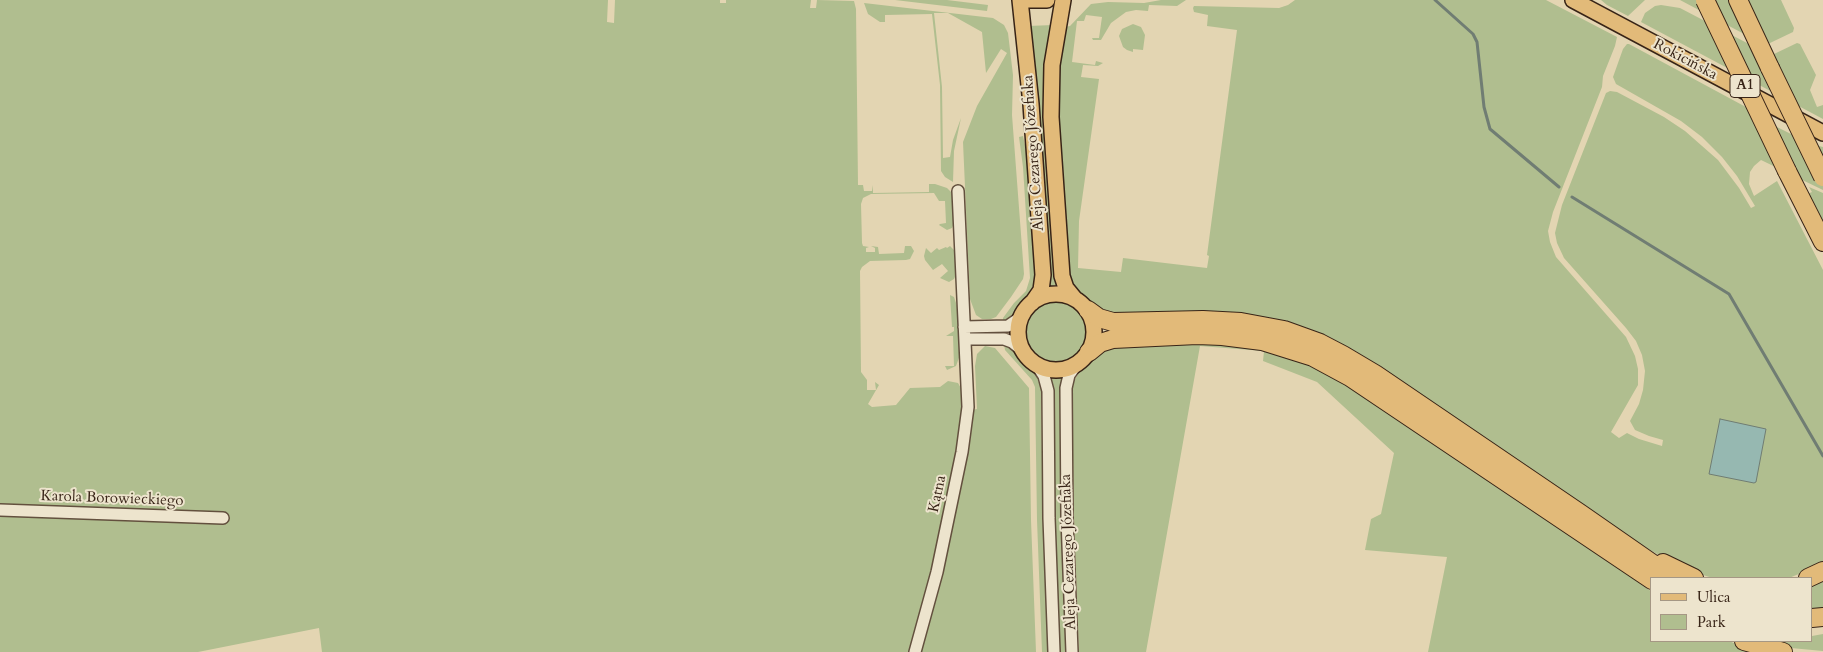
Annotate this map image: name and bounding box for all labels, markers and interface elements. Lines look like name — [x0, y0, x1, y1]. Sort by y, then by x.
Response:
street label: Rokicińska — [1650, 36, 1720, 84]
street label: Aleja Cezarego Józefiaka — [1020, 74, 1048, 232]
road number: A1 — [1730, 74, 1760, 98]
street label: Kątna — [925, 474, 951, 514]
street label: Aleja Cezarego Józefiaka — [1057, 474, 1081, 630]
street label: Karola Borowieckiego — [40, 488, 184, 510]
legend — [1650, 577, 1813, 642]
text: Ulica — [1697, 587, 1731, 607]
text: Park — [1697, 612, 1726, 632]

